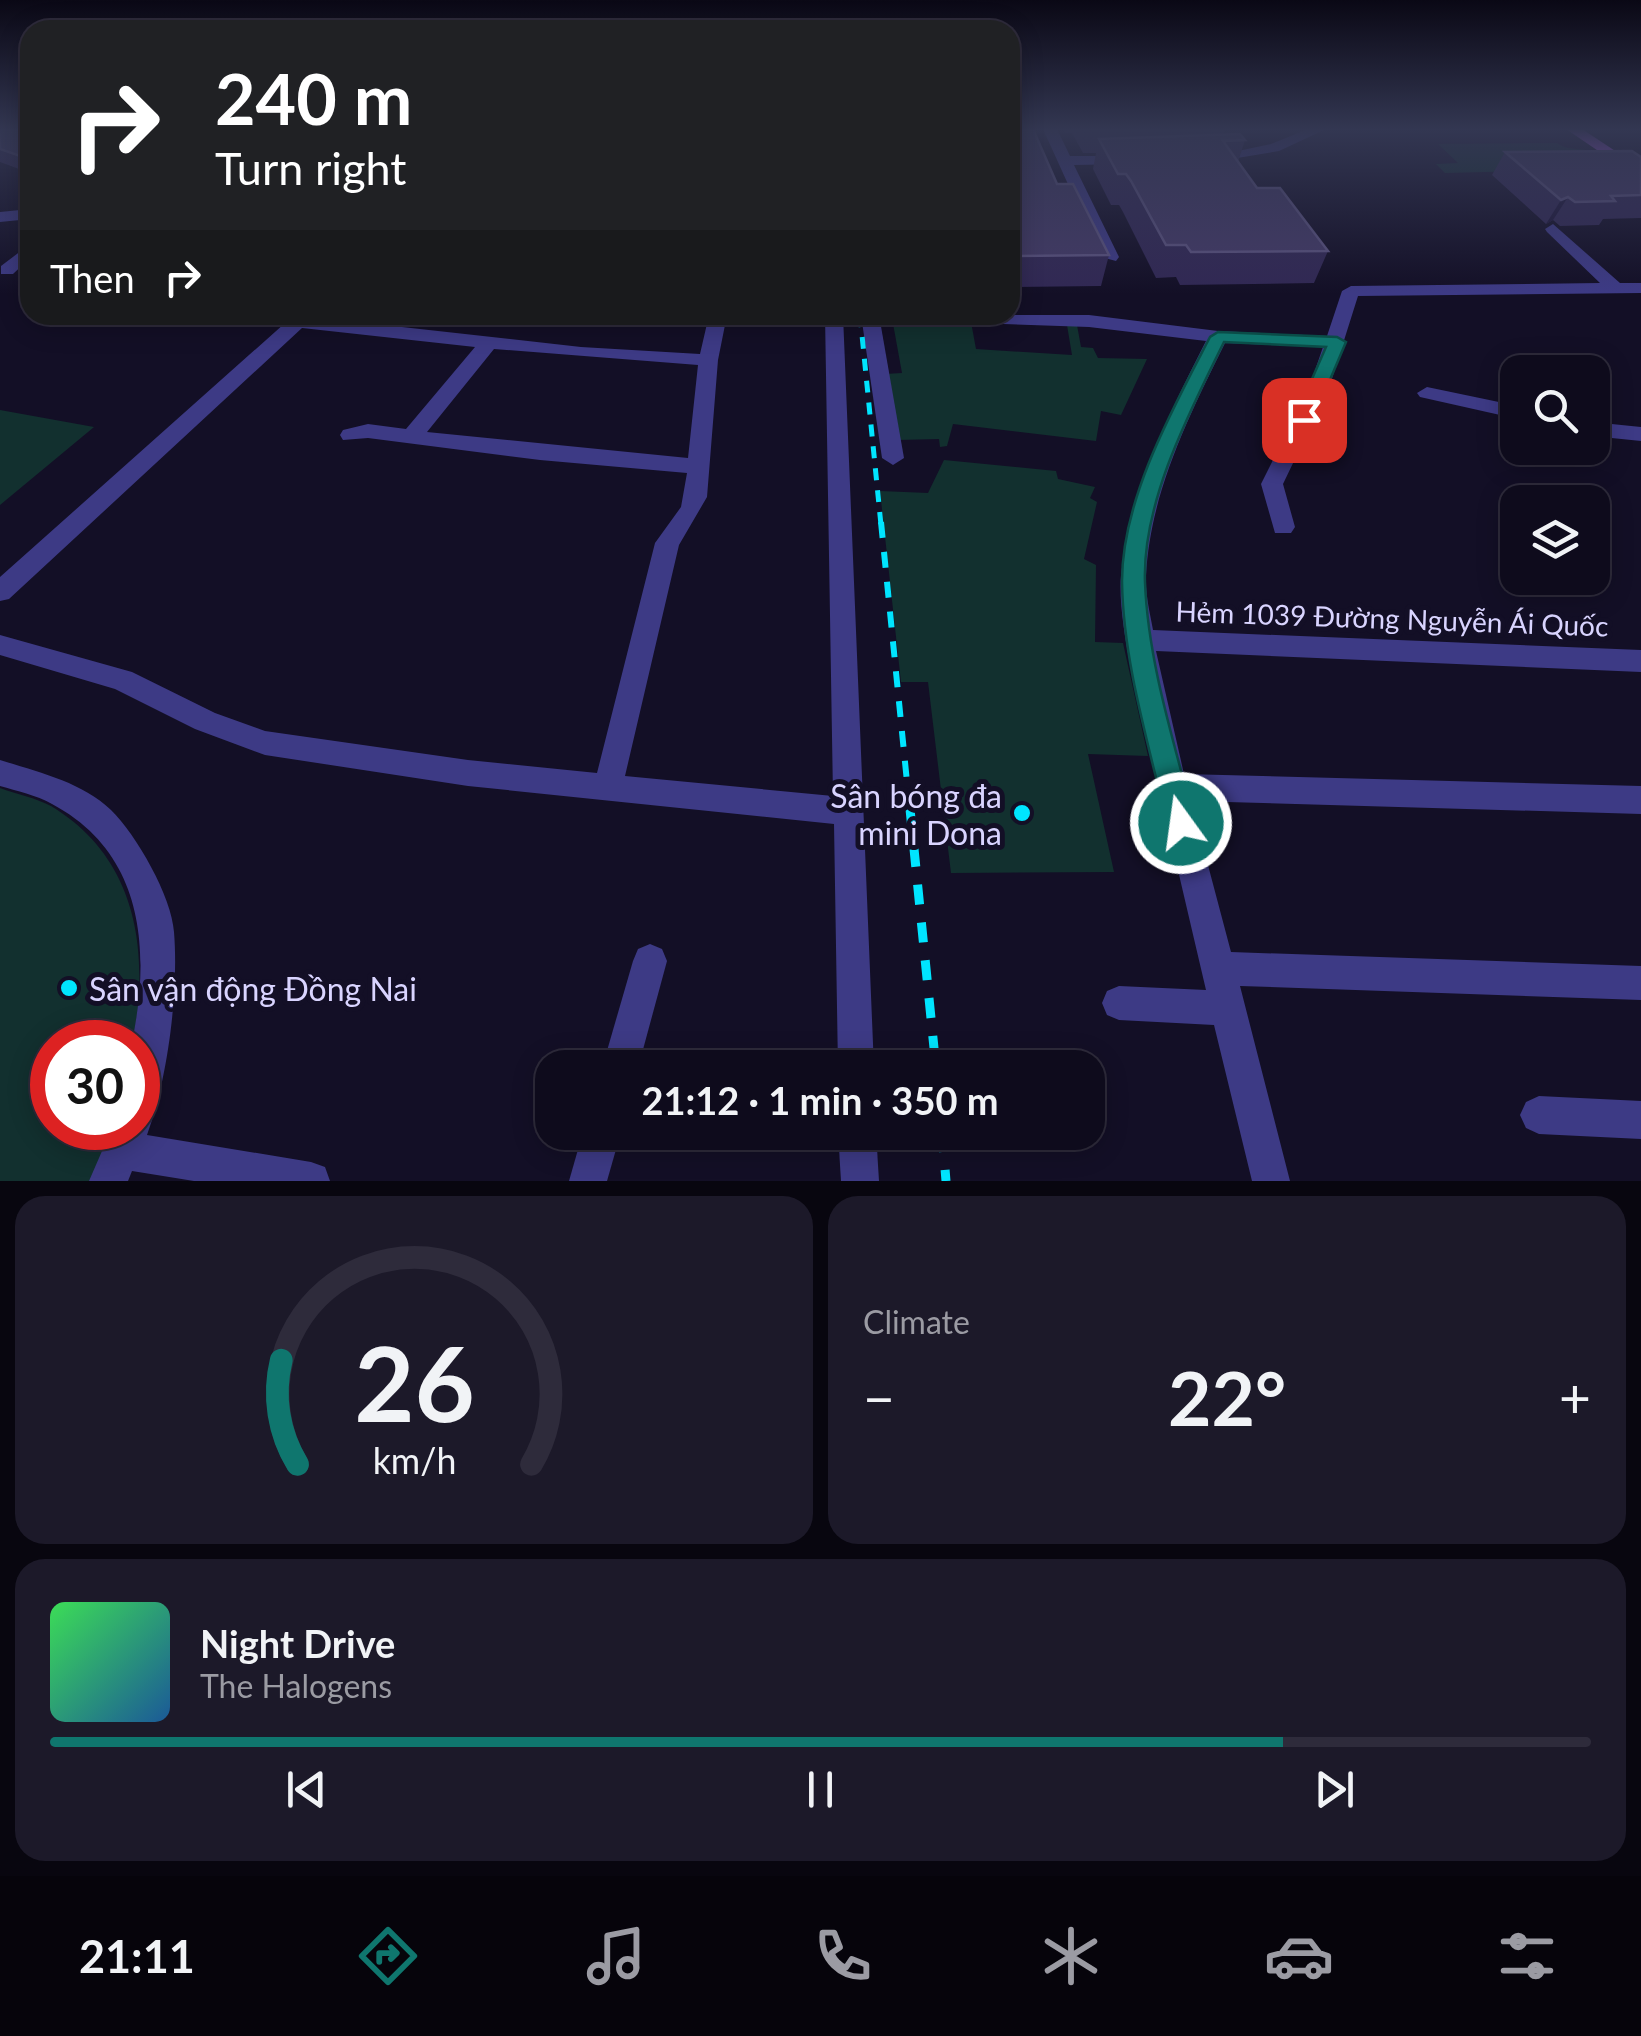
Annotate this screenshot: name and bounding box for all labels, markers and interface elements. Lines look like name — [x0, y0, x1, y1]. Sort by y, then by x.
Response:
text: 240 m — [215, 56, 412, 140]
icon: right — [50, 60, 180, 190]
text: Turn right — [215, 141, 406, 195]
icon: right — [155, 250, 210, 305]
text: Then — [50, 255, 135, 301]
map controls — [1500, 355, 1610, 595]
button: search — [1500, 355, 1610, 465]
pin — [1262, 378, 1347, 463]
icon: arrive — [1277, 393, 1332, 448]
button: layers — [1500, 485, 1610, 595]
street label: Hẻm 1039 Đường Nguyễn Ái Quốc — [1175, 593, 1609, 643]
position arrow — [1129, 771, 1233, 875]
place label: Sân bóng đa mini Dona — [830, 776, 1002, 852]
marker: Sân bóng đa mini Dona — [1011, 802, 1033, 824]
place label: Sân vận động Đồng Nai — [89, 969, 417, 1008]
marker: Sân vận động Đồng Nai — [58, 977, 80, 999]
speed limit sign: 30 — [30, 1020, 160, 1150]
text: 21:12 · 1 min · 350 m — [641, 1077, 999, 1123]
text: Climate — [863, 1302, 970, 1341]
text: 26 — [354, 1319, 474, 1444]
text: 22° — [1168, 1352, 1286, 1442]
text: − — [863, 1364, 895, 1430]
text: + — [1559, 1364, 1591, 1430]
text: km/h — [372, 1439, 456, 1482]
text: Night Drive — [200, 1620, 395, 1666]
text: The Halogens — [200, 1666, 392, 1705]
icon: previous — [279, 1762, 334, 1817]
icon: pause — [793, 1762, 848, 1817]
icon: next — [1307, 1762, 1362, 1817]
icon: directions — [353, 1921, 423, 1991]
icon: music — [581, 1921, 651, 1991]
icon: phone — [808, 1921, 878, 1991]
icon: climate — [1036, 1921, 1106, 1991]
icon: car — [1264, 1921, 1334, 1991]
icon: filters — [1492, 1921, 1562, 1991]
text: 21:11 — [79, 1929, 195, 1983]

